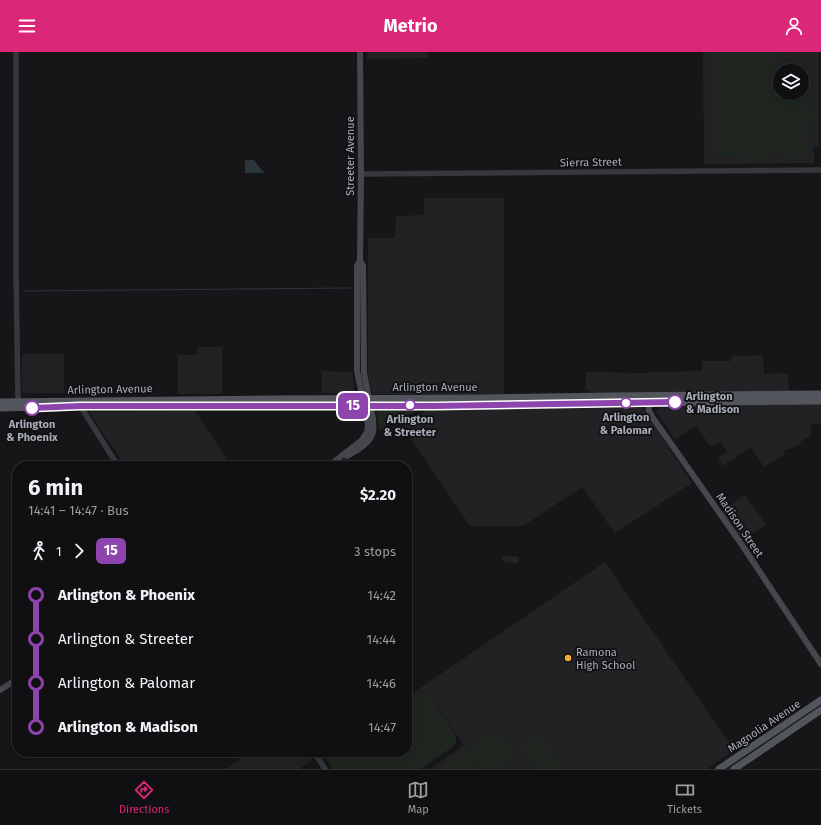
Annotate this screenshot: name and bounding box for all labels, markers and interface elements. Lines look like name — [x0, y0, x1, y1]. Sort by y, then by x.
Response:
icon: menu — [16, 15, 38, 37]
text: Metrio — [384, 15, 437, 37]
icon: person — [783, 15, 805, 37]
map controls — [773, 64, 809, 100]
button: layers — [773, 64, 809, 100]
street label: Streeter Avenue — [344, 116, 357, 196]
street label: Sierra Street — [560, 155, 622, 170]
street label: Arlington Avenue — [392, 381, 478, 394]
street label: Arlington Avenue — [67, 382, 153, 397]
place label: Arlington & Madison — [685, 390, 739, 416]
line badge: 15 — [335, 393, 371, 419]
marker: Arlington & Madison — [667, 394, 683, 410]
text: 15 — [346, 397, 360, 414]
marker: Arlington & Palomar — [620, 397, 632, 409]
marker: Arlington & Streeter — [404, 399, 416, 411]
marker: Arlington & Phoenix — [24, 400, 40, 416]
place label: Arlington & Palomar — [600, 411, 653, 437]
place label: Arlington & Streeter — [384, 413, 437, 439]
place label: Arlington & Phoenix — [6, 418, 58, 444]
text: 6 min — [28, 474, 83, 501]
text: $2.20 — [360, 486, 396, 504]
street label: Madison Street — [713, 491, 766, 560]
text: 14:41 – 14:47 · Bus — [28, 503, 129, 518]
icon: walk — [28, 540, 50, 562]
icon: forward — [68, 540, 90, 562]
text: 15 — [104, 542, 118, 559]
text: 1 — [56, 544, 62, 559]
text: 3 stops — [354, 544, 396, 559]
text: Arlington & Phoenix — [58, 586, 195, 604]
text: 14:42 — [367, 588, 396, 603]
text: Arlington & Streeter — [58, 630, 194, 648]
text: 14:44 — [367, 632, 396, 647]
place label: Ramona High School — [576, 646, 635, 672]
marker: Ramona High School — [563, 653, 573, 663]
text: Arlington & Palomar — [58, 674, 195, 692]
text: 14:46 — [367, 676, 396, 691]
street label: Magnolia Avenue — [726, 697, 803, 756]
text: Arlington & Madison — [58, 718, 198, 736]
text: 14:47 — [368, 720, 396, 735]
tab: Directions — [119, 779, 169, 816]
tab: Map — [407, 779, 429, 816]
tab: Tickets — [667, 779, 702, 816]

